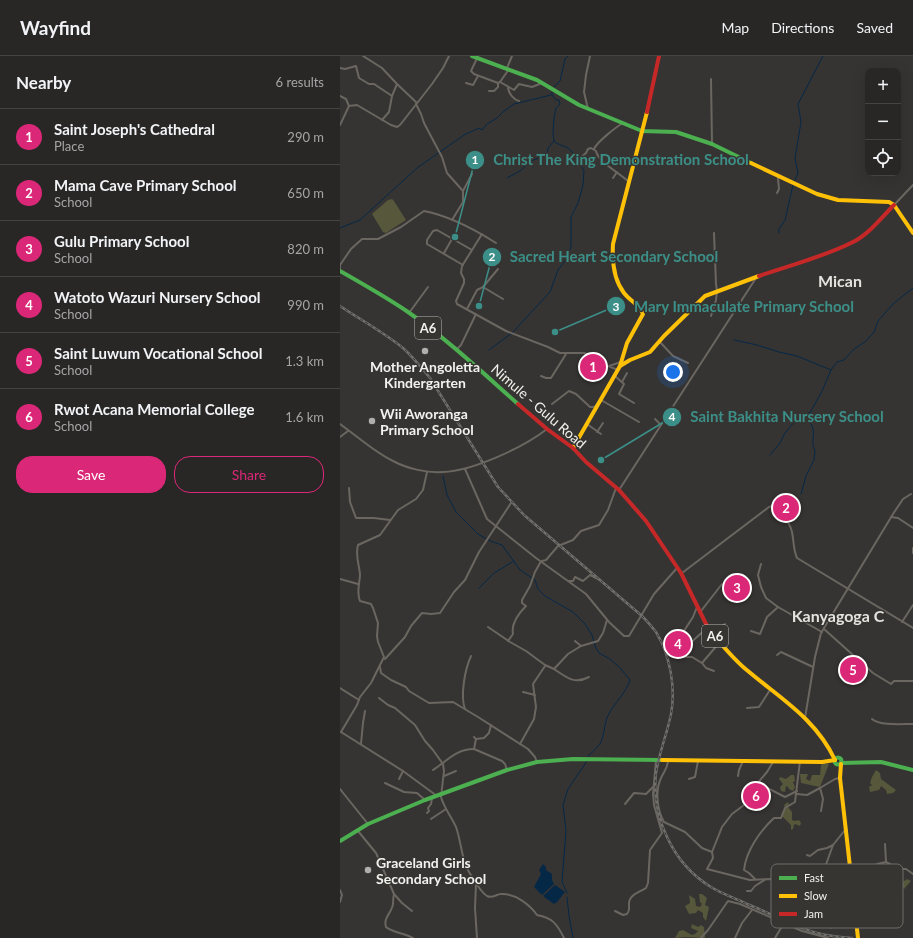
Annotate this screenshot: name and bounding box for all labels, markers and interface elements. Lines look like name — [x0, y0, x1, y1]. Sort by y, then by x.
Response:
text: Wayfind — [20, 16, 91, 39]
text: Map — [722, 19, 749, 36]
text: Directions — [771, 19, 834, 36]
text: Saved — [856, 19, 893, 36]
map controls — [865, 68, 901, 176]
button: + — [865, 68, 901, 104]
text: Nearby — [16, 72, 71, 93]
text: 6 results — [276, 74, 324, 90]
button: − — [865, 104, 901, 140]
text: Saint Joseph's Cathedral — [54, 120, 215, 138]
text: 1 — [25, 129, 33, 145]
text: 290 m — [287, 129, 324, 145]
text: Place — [54, 138, 84, 154]
button: locate — [865, 140, 901, 176]
callout: Christ The King Demonstration School — [465, 146, 757, 173]
text: Christ The King Demonstration School — [493, 150, 749, 168]
text: 1 — [472, 152, 479, 167]
text: Mama Cave Primary School — [54, 176, 236, 194]
text: 2 — [25, 185, 33, 201]
text: 650 m — [287, 185, 324, 201]
text: School — [54, 194, 92, 210]
text: Gulu Primary School — [54, 232, 189, 250]
text: 3 — [25, 241, 33, 257]
text: 820 m — [287, 241, 324, 257]
callout: Sacred Heart Secondary School — [482, 244, 726, 271]
text: Sacred Heart Secondary School — [510, 247, 718, 265]
text: 2 — [489, 249, 496, 264]
text: School — [54, 250, 92, 266]
district label: Mican — [818, 271, 862, 290]
text: Watoto Wazuri Nursery School — [54, 288, 261, 306]
callout: Mary Immaculate Primary School — [606, 293, 863, 320]
text: 4 — [25, 297, 33, 313]
text: 990 m — [287, 297, 324, 313]
text: Mary Immaculate Primary School — [634, 297, 854, 315]
text: 3 — [613, 299, 620, 314]
text: School — [54, 306, 92, 322]
road number: A6 — [415, 317, 441, 339]
text: Saint Luwum Vocational School — [54, 344, 262, 362]
marker: Mother Angoletta Kindergarten — [420, 346, 430, 356]
pin: 1 — [580, 352, 606, 382]
text: 5 — [25, 353, 33, 369]
text: 1.3 km — [285, 353, 324, 369]
place label: Mother Angoletta Kindergarten — [370, 358, 480, 391]
street label: Nimule - Gulu Road — [488, 360, 590, 452]
text: School — [54, 362, 92, 378]
your location — [663, 362, 683, 382]
text: Rwot Acana Memorial College — [54, 400, 254, 418]
callout: Saint Bakhita Nursery School — [662, 403, 892, 430]
place label: Wii Aworanga Primary School — [380, 405, 474, 438]
text: Saint Bakhita Nursery School — [690, 407, 884, 425]
text: 6 — [25, 409, 33, 425]
text: 1.6 km — [285, 409, 324, 425]
text: 4 — [669, 409, 676, 424]
marker: Wii Aworanga Primary School — [367, 416, 377, 426]
text: School — [54, 418, 92, 434]
button: Save — [16, 456, 166, 493]
button: Share — [174, 456, 324, 493]
pin: 2 — [773, 493, 799, 523]
pin: 3 — [724, 573, 750, 603]
district label: Kanyagoga C — [792, 606, 885, 625]
road number: A6 — [702, 625, 728, 647]
pin: 4 — [665, 629, 691, 659]
pin: 5 — [840, 655, 866, 685]
pin: 6 — [743, 781, 769, 811]
place label: Graceland Girls Secondary School — [376, 854, 486, 887]
legend — [771, 864, 903, 928]
marker: Graceland Girls Secondary School — [363, 865, 373, 875]
text: Fast — [804, 871, 824, 884]
text: Slow — [804, 889, 828, 902]
text: Jam — [804, 907, 823, 920]

